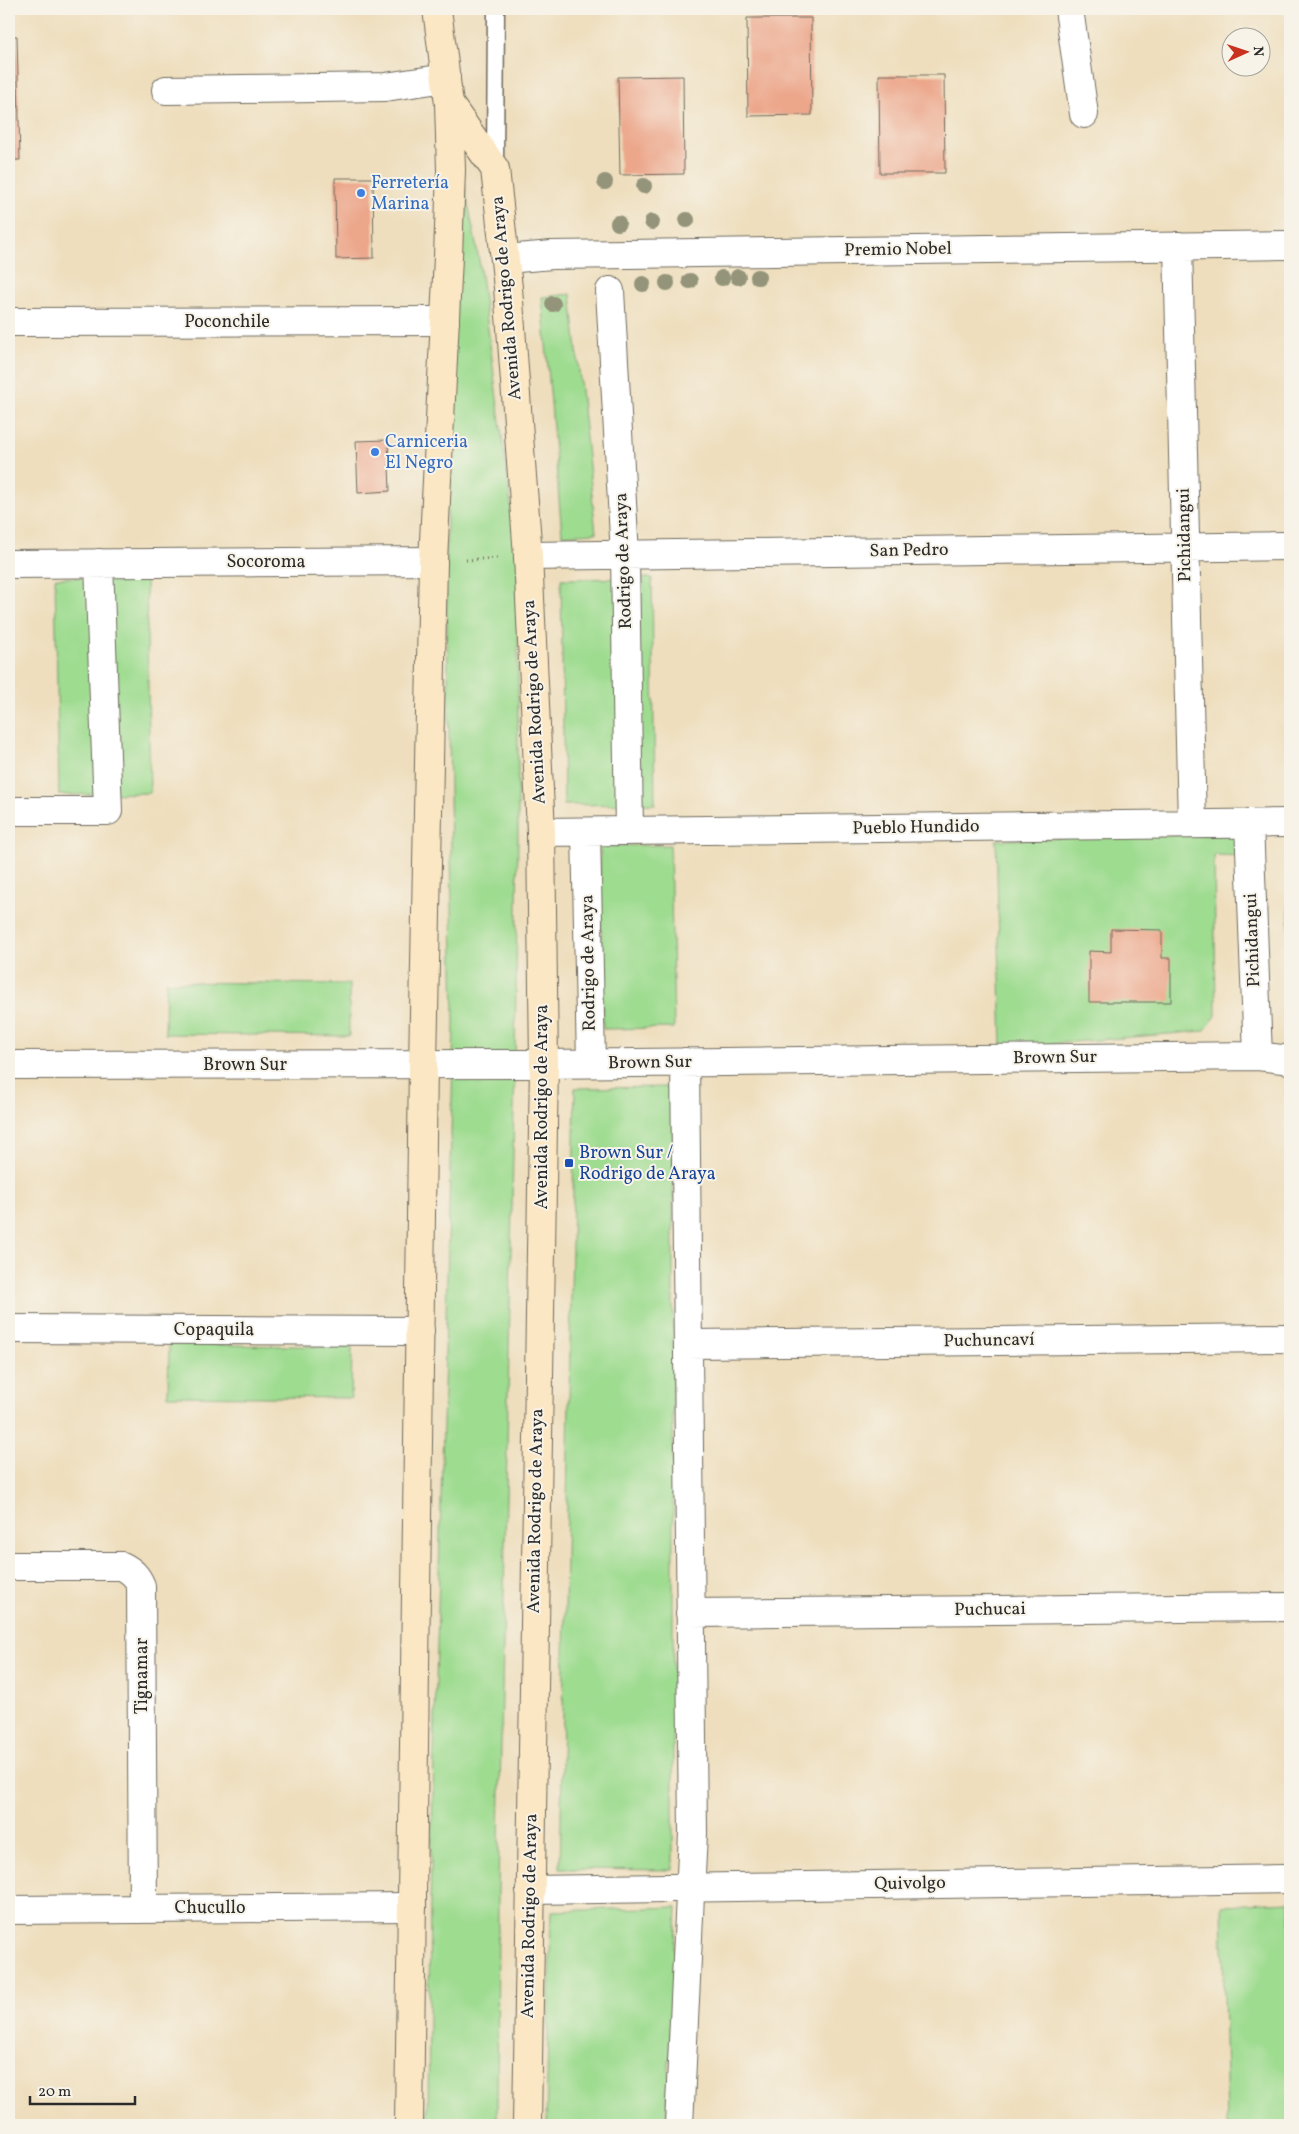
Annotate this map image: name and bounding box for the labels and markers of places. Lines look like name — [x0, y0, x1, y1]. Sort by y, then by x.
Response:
place label: Ferretería Marina — [371, 171, 449, 217]
marker: Ferretería Marina — [355, 187, 367, 199]
place label: Carniceria El Negro — [385, 430, 468, 476]
marker: Carniceria El Negro — [369, 446, 381, 458]
place label: Brown Sur / Rodrigo de Araya — [579, 1141, 716, 1187]
marker: Brown Sur / Rodrigo de Araya — [563, 1157, 575, 1169]

